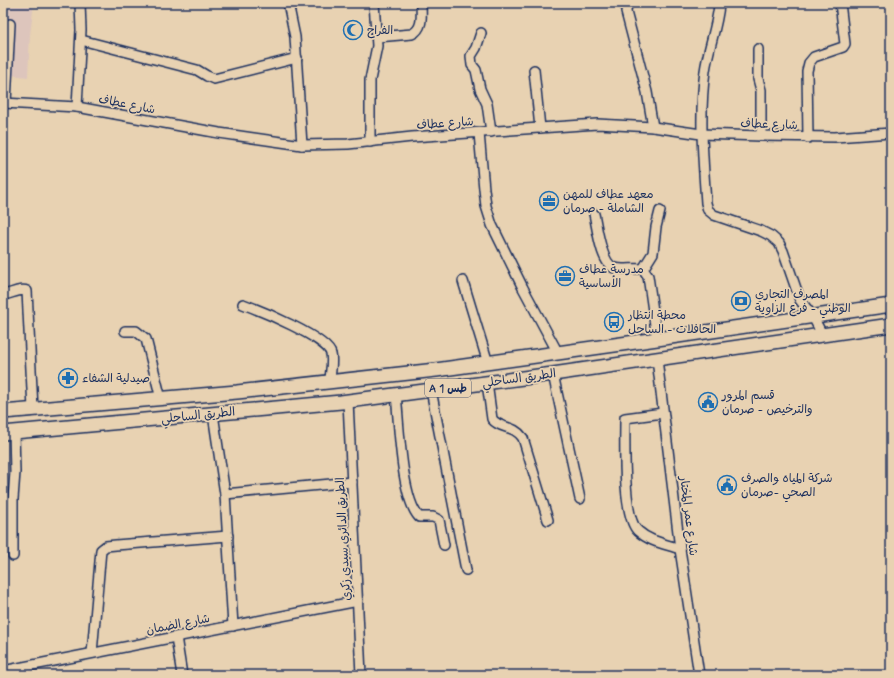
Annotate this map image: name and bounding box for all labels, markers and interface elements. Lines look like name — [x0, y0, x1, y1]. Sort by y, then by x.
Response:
mosque icon: الفراح — [342, 19, 364, 41]
place label: الفراح — [367, 23, 393, 39]
street label: شارع عطاف — [97, 92, 156, 118]
street label: شارع عطاف — [416, 114, 474, 134]
street label: شارع عطاف — [740, 116, 798, 134]
place label: معهد عطاف للمهن الشاملة - صرمان — [563, 187, 654, 217]
office icon: معهد عطاف للمهن الشاملة - صرمان — [538, 190, 560, 212]
place label: مدرسة عطاف الأساسية — [579, 262, 644, 292]
office icon: مدرسة عطاف الأساسية — [554, 265, 576, 287]
place label: المصرف التجاري الوطني - فرع الزاوية — [755, 287, 851, 319]
bank icon: المصرف التجاري الوطني - فرع الزاوية — [730, 290, 752, 312]
place label: محطة انتظار الحافلات - الساحل — [627, 308, 716, 338]
bus stop icon: محطة انتظار الحافلات - الساحل — [603, 311, 625, 333]
street label: الطريق الساحلي — [481, 366, 557, 394]
pharmacy icon: صيدلية الشفاء — [57, 367, 79, 389]
place label: صيدلية الشفاء — [82, 371, 150, 387]
road number: A 1 طس — [425, 379, 471, 397]
place label: قسم المرور والترخيص - صرمان — [721, 388, 813, 418]
public building icon: قسم المرور والترخيص - صرمان — [697, 391, 719, 413]
street label: الطريق الساحلي — [160, 404, 236, 430]
place label: شركة المياه والصرف الصحي -صرمان — [741, 471, 833, 503]
street label: شارع عمر المختار — [675, 474, 701, 557]
public building icon: شركة المياه والصرف الصحي -صرمان — [716, 474, 738, 496]
street label: الطريق الدائري سيدي زكري — [333, 477, 355, 601]
street label: شارع الضمان — [145, 611, 211, 639]

